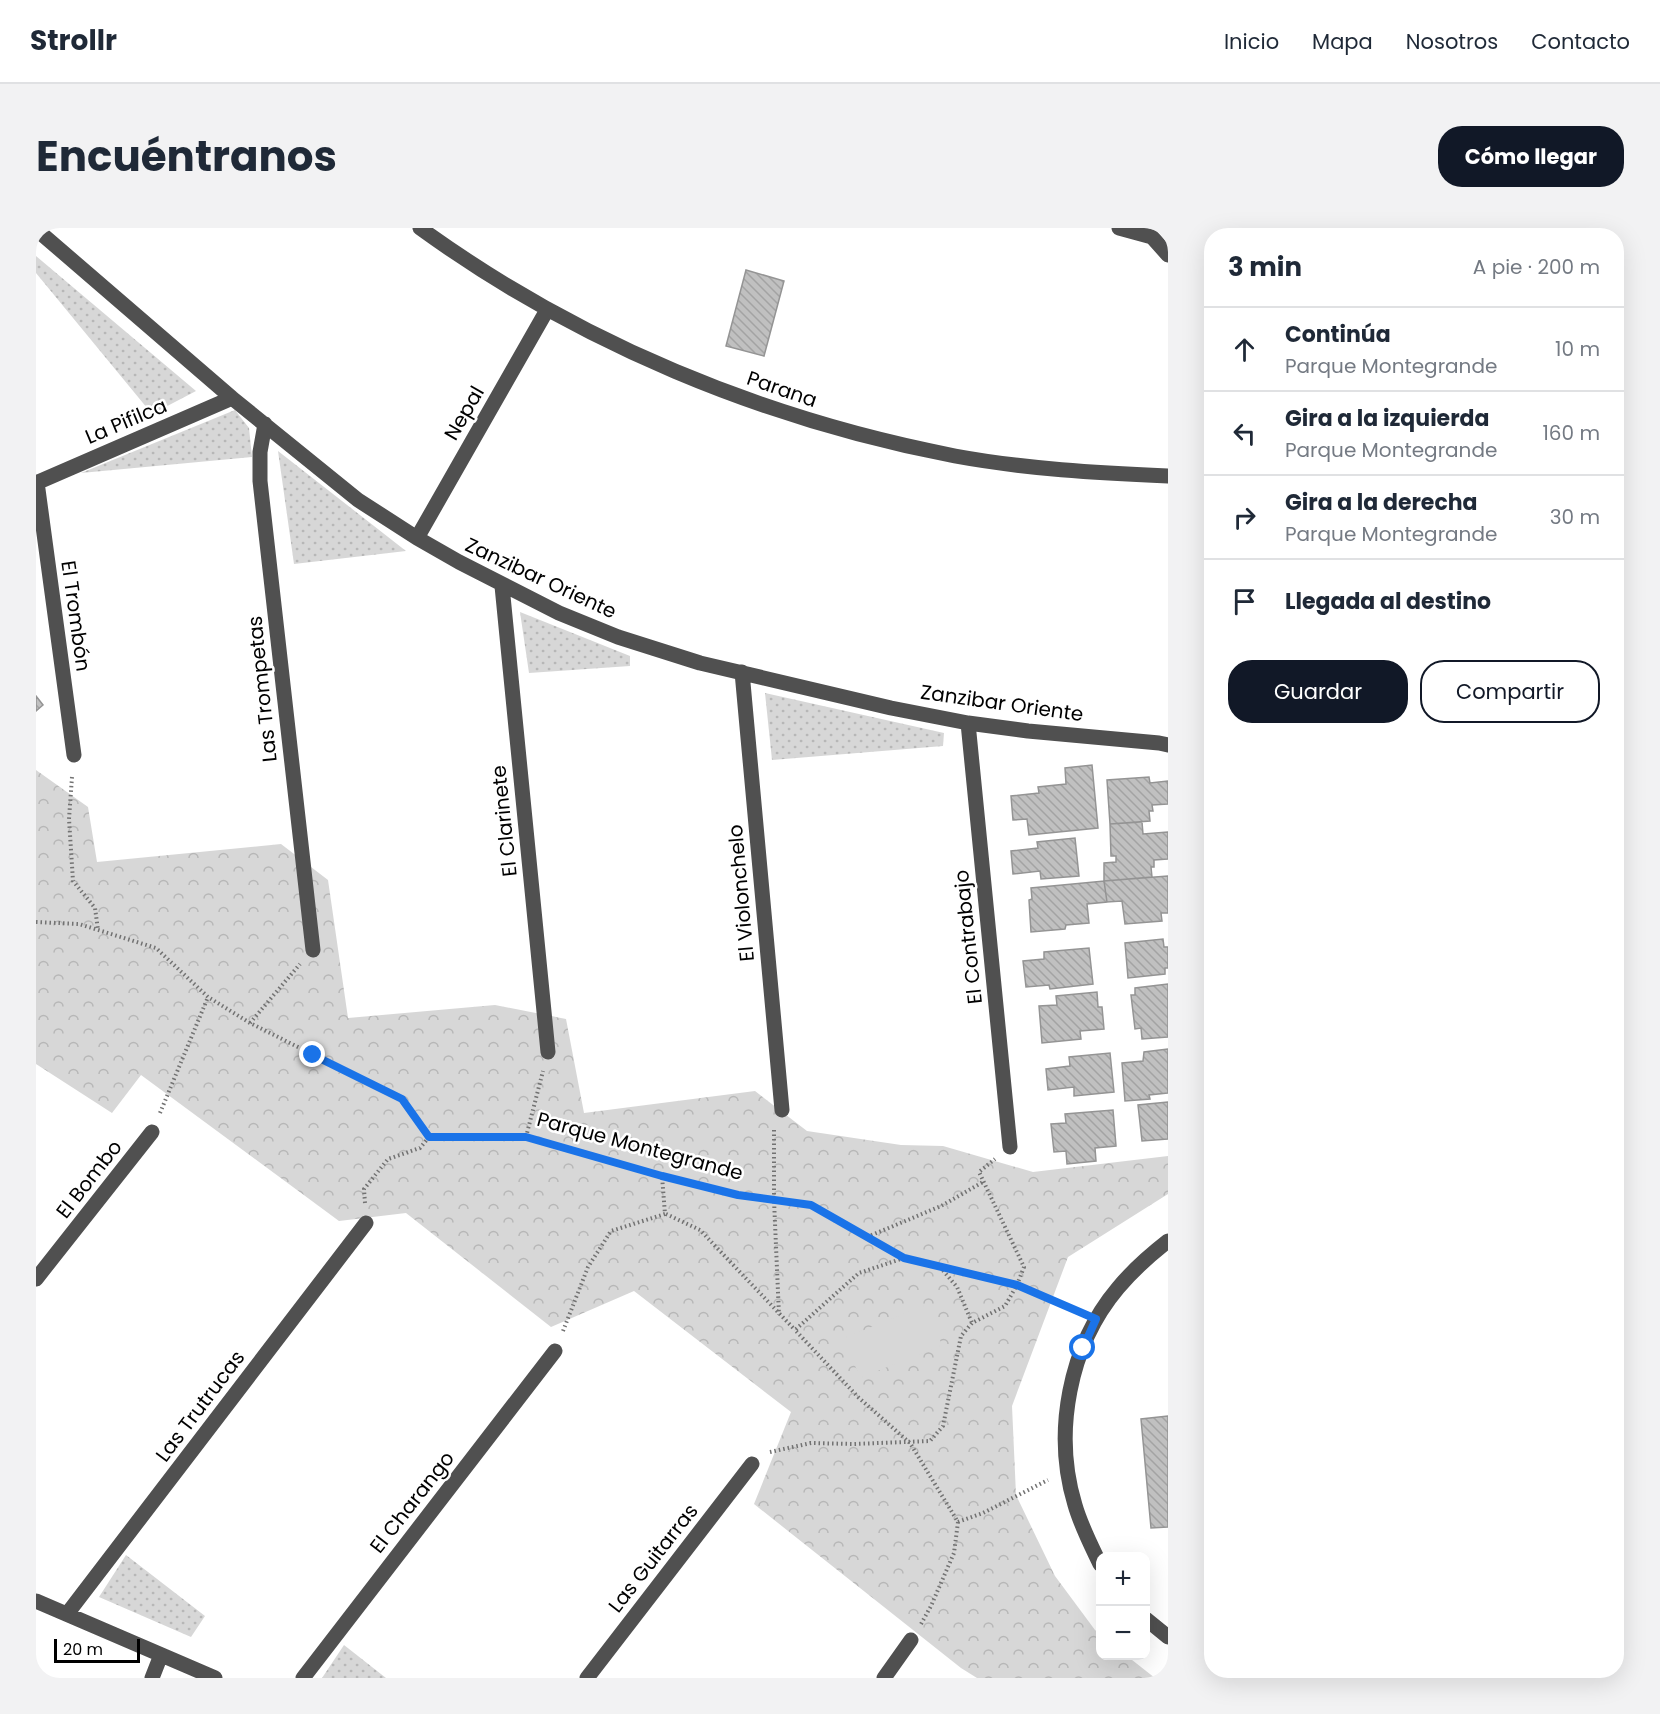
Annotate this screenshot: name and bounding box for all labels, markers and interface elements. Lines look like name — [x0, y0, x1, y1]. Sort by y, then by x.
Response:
text: Strollr — [30, 21, 117, 60]
text: Inicio — [1224, 27, 1279, 56]
text: Mapa — [1312, 27, 1373, 56]
text: Nosotros — [1406, 27, 1498, 56]
text: Contacto — [1531, 27, 1630, 56]
button: Cómo llegar — [1438, 126, 1624, 187]
text: Encuéntranos — [36, 127, 337, 186]
text: 3 min — [1228, 249, 1302, 285]
text: A pie · 200 m — [1473, 253, 1600, 281]
text: Continúa — [1285, 319, 1391, 350]
icon: ahead — [1228, 333, 1261, 366]
text: 10 m — [1555, 335, 1600, 363]
text: Parque Montegrande — [1285, 352, 1497, 380]
street label: Parana — [743, 364, 821, 414]
street label: Nepal — [437, 381, 491, 445]
street label: La Pifilca — [81, 391, 171, 451]
text: Gira a la izquierda — [1285, 403, 1489, 434]
icon: left — [1228, 417, 1261, 450]
text: 160 m — [1542, 419, 1600, 447]
text: Parque Montegrande — [1285, 436, 1497, 464]
text: Gira a la derecha — [1285, 487, 1478, 518]
icon: right — [1228, 501, 1261, 534]
text: 30 m — [1550, 503, 1600, 531]
text: Parque Montegrande — [1285, 520, 1497, 548]
street label: Zanzibar Oriente — [461, 531, 621, 625]
street label: El Trombón — [54, 559, 98, 673]
icon: arrive — [1228, 585, 1261, 618]
text: Llegada al destino — [1285, 586, 1491, 617]
street label: Las Trompetas — [240, 615, 284, 763]
button: Guardar — [1228, 660, 1408, 723]
button: Compartir — [1420, 660, 1600, 723]
street label: Zanzibar Oriente — [919, 678, 1085, 728]
street label: El Clarinete — [484, 764, 524, 878]
street label: El Violonchelo — [721, 823, 761, 963]
street label: El Contrabajo — [947, 869, 989, 1005]
route end — [299, 1041, 325, 1067]
street label: Parque Montegrande — [534, 1105, 746, 1187]
street label: El Bombo — [49, 1134, 129, 1224]
route start — [1069, 1334, 1095, 1360]
street label: Las Trutrucas — [149, 1345, 251, 1467]
street label: El Charango — [363, 1445, 461, 1559]
street label: Las Guitarras — [602, 1498, 704, 1618]
map controls — [1096, 1552, 1150, 1660]
button: + — [1096, 1552, 1150, 1606]
button: − — [1096, 1606, 1150, 1660]
scale bar — [54, 1636, 140, 1664]
text: 20 m — [63, 1638, 103, 1661]

